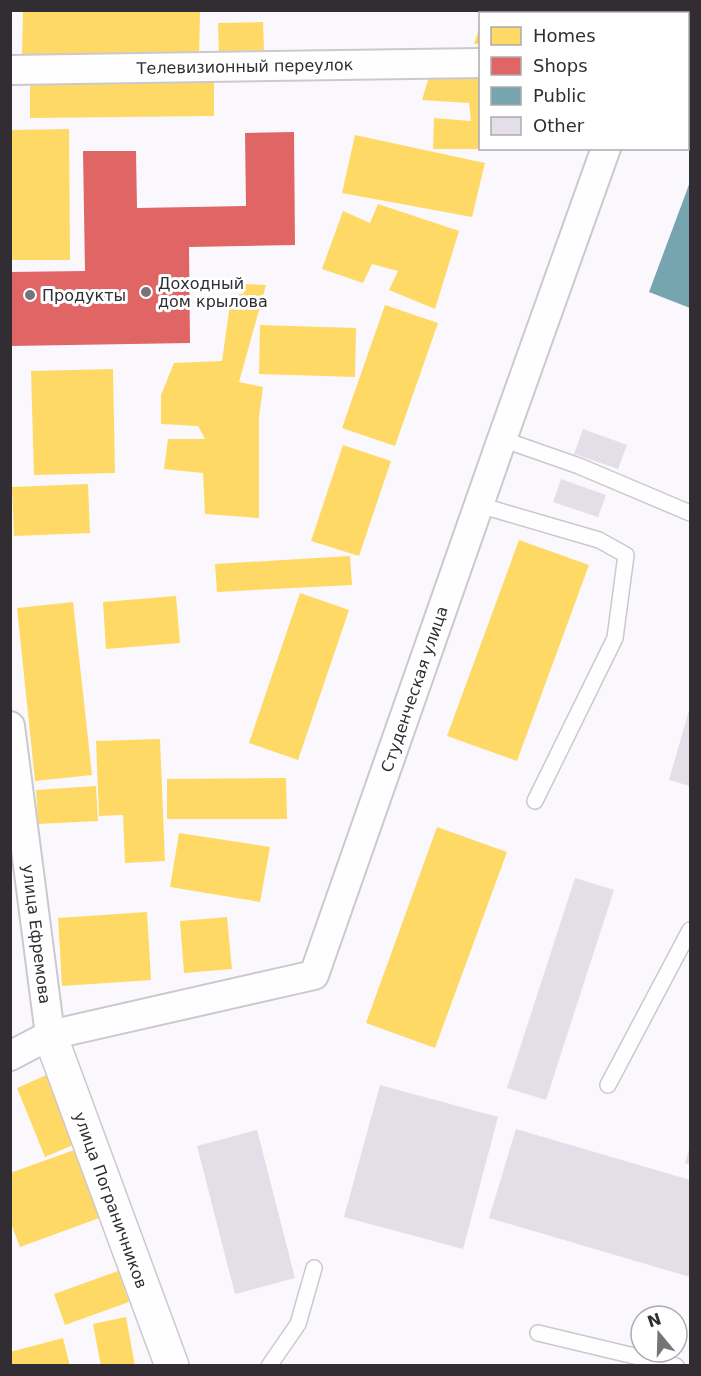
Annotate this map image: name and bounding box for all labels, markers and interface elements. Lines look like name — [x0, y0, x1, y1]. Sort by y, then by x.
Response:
legend — [479, 12, 689, 150]
text: Homes — [533, 25, 596, 46]
street label: Телевизионный переулок — [136, 55, 354, 78]
text: Shops — [533, 55, 588, 76]
text: Public — [533, 85, 586, 106]
text: Other — [533, 115, 585, 136]
place label: Доходный дом крылова — [158, 274, 268, 311]
marker: Доходный дом крылова — [139, 285, 153, 299]
place label: Продукты — [42, 286, 126, 305]
marker: Продукты — [23, 288, 37, 302]
street label: Студенческая улица — [377, 604, 452, 775]
street label: улица Ефремова — [18, 863, 55, 1005]
street label: улица Пограничников — [70, 1109, 151, 1291]
north arrow — [629, 1304, 689, 1364]
text: N — [645, 1309, 664, 1331]

